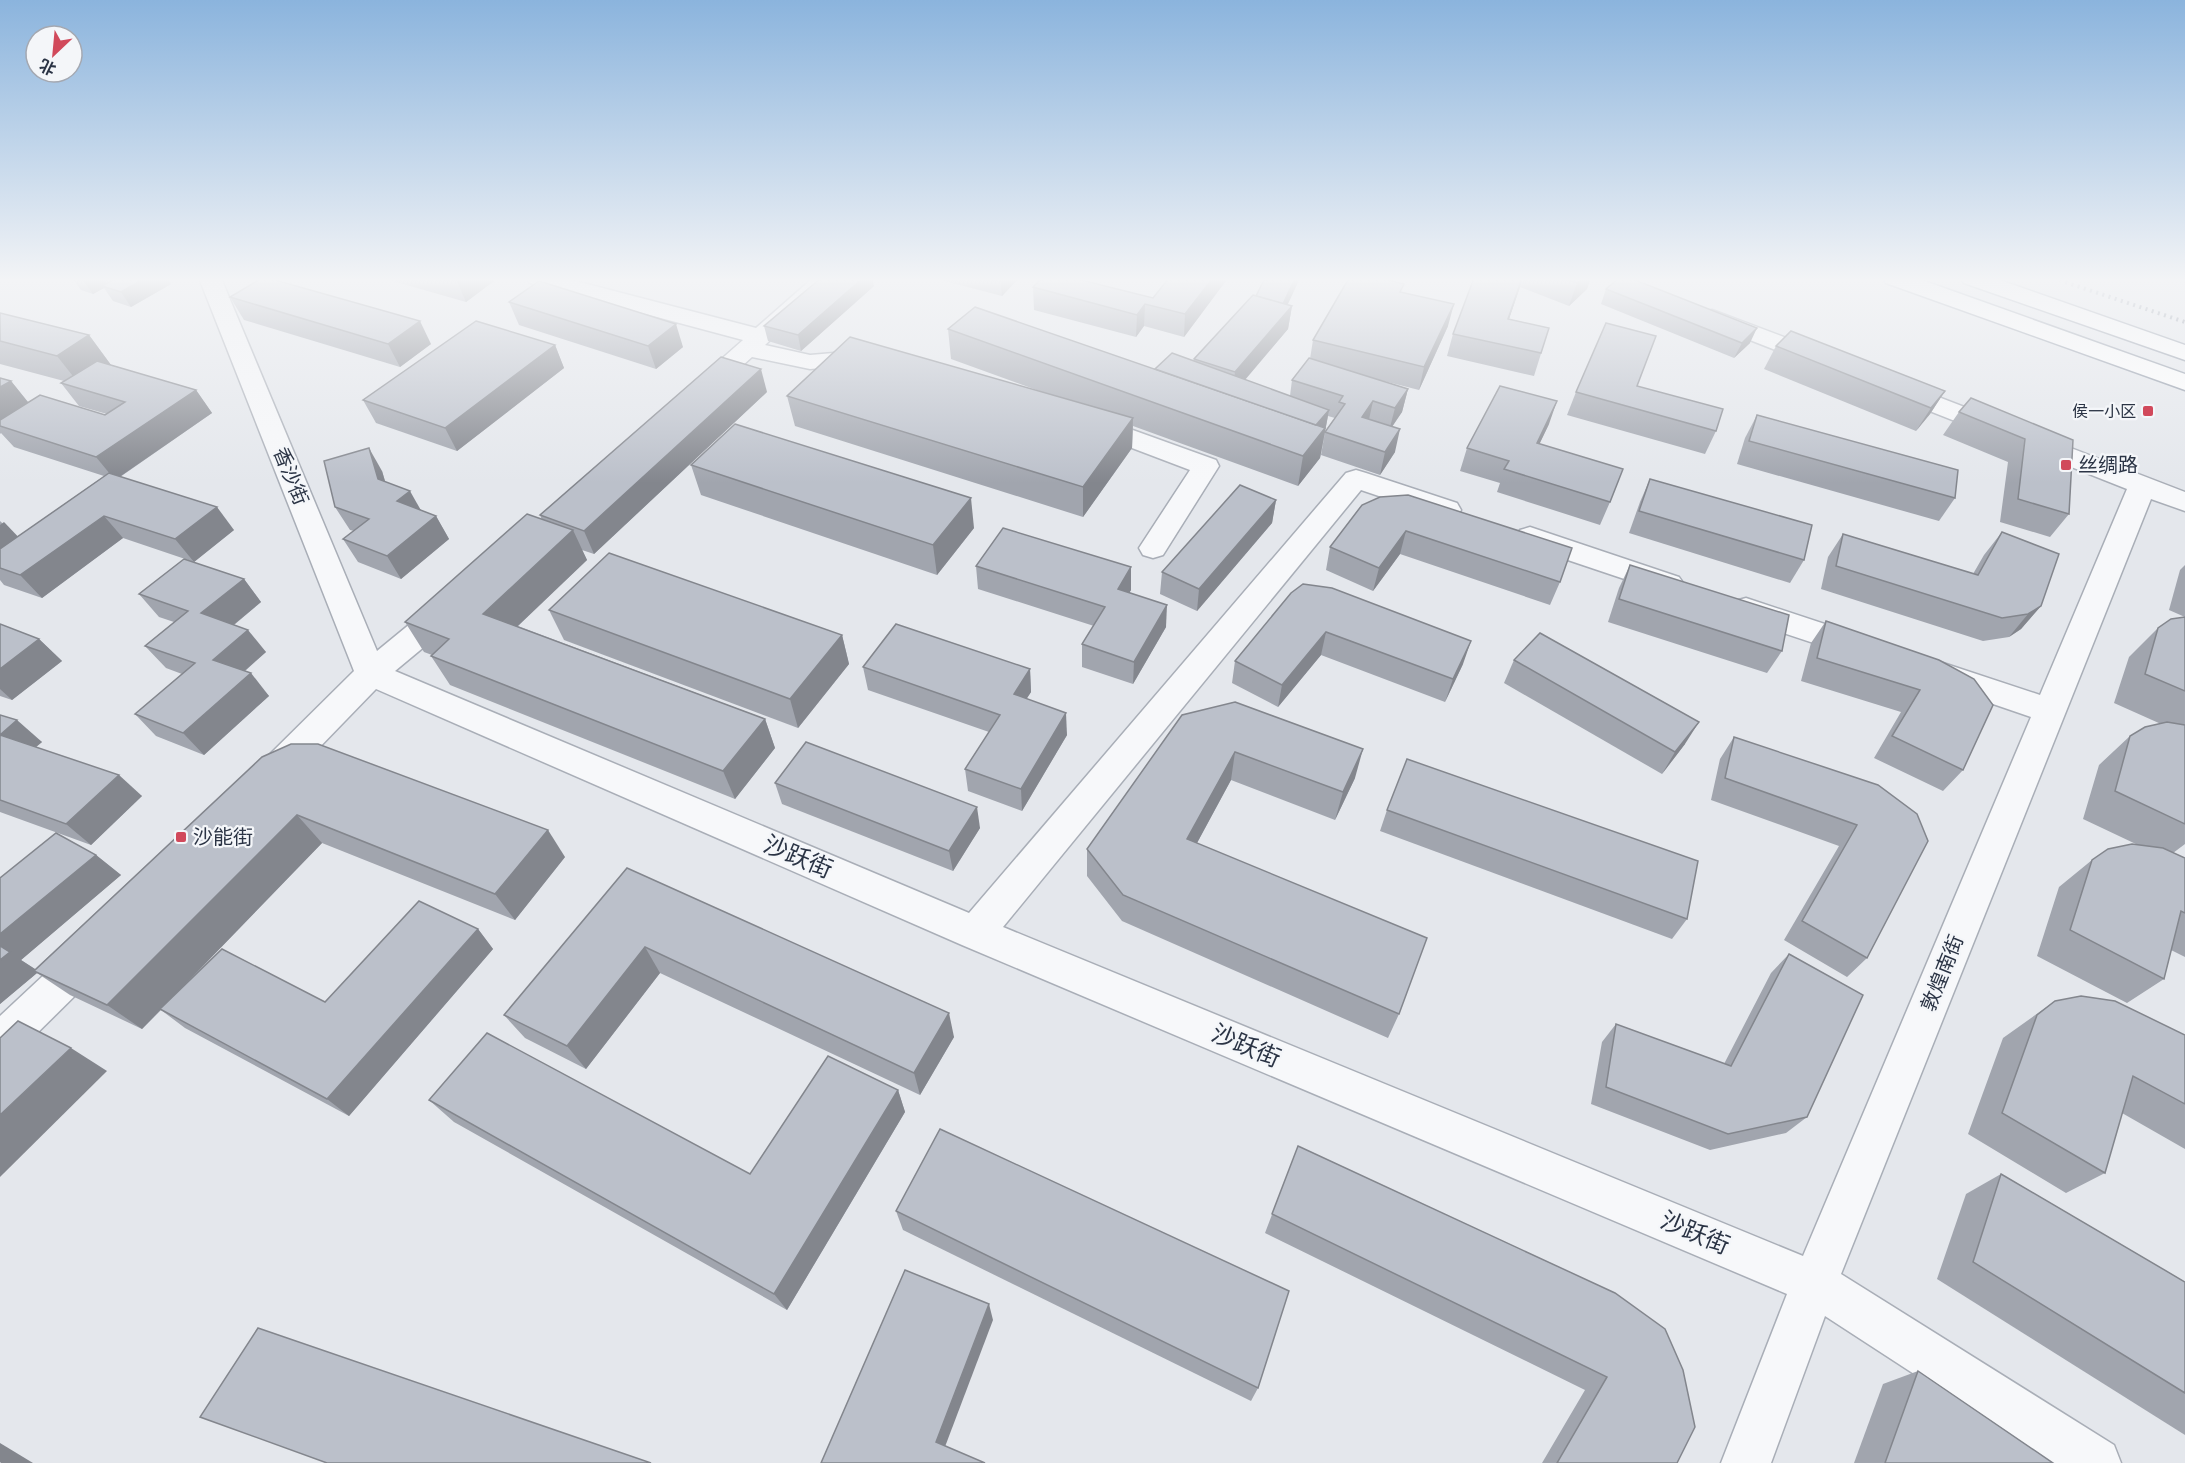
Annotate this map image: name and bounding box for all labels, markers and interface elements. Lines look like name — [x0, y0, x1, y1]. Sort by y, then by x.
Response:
north arrow — [24, 24, 84, 84]
text: 北 — [36, 55, 59, 79]
place label: 侯一小区 — [2072, 402, 2136, 421]
marker: 侯一小区 — [2141, 404, 2155, 418]
street label: 香沙街 — [269, 444, 313, 508]
place label: 丝绸路 — [2078, 453, 2138, 477]
marker: 丝绸路 — [2059, 458, 2073, 472]
place label: 沙能街 — [193, 825, 253, 849]
street label: 沙跃街 — [759, 829, 837, 884]
marker: 沙能街 — [174, 830, 188, 844]
street label: 敦煌南街 — [1916, 931, 1968, 1015]
street label: 沙跃街 — [1207, 1018, 1285, 1073]
street label: 沙跃街 — [1656, 1205, 1734, 1260]

